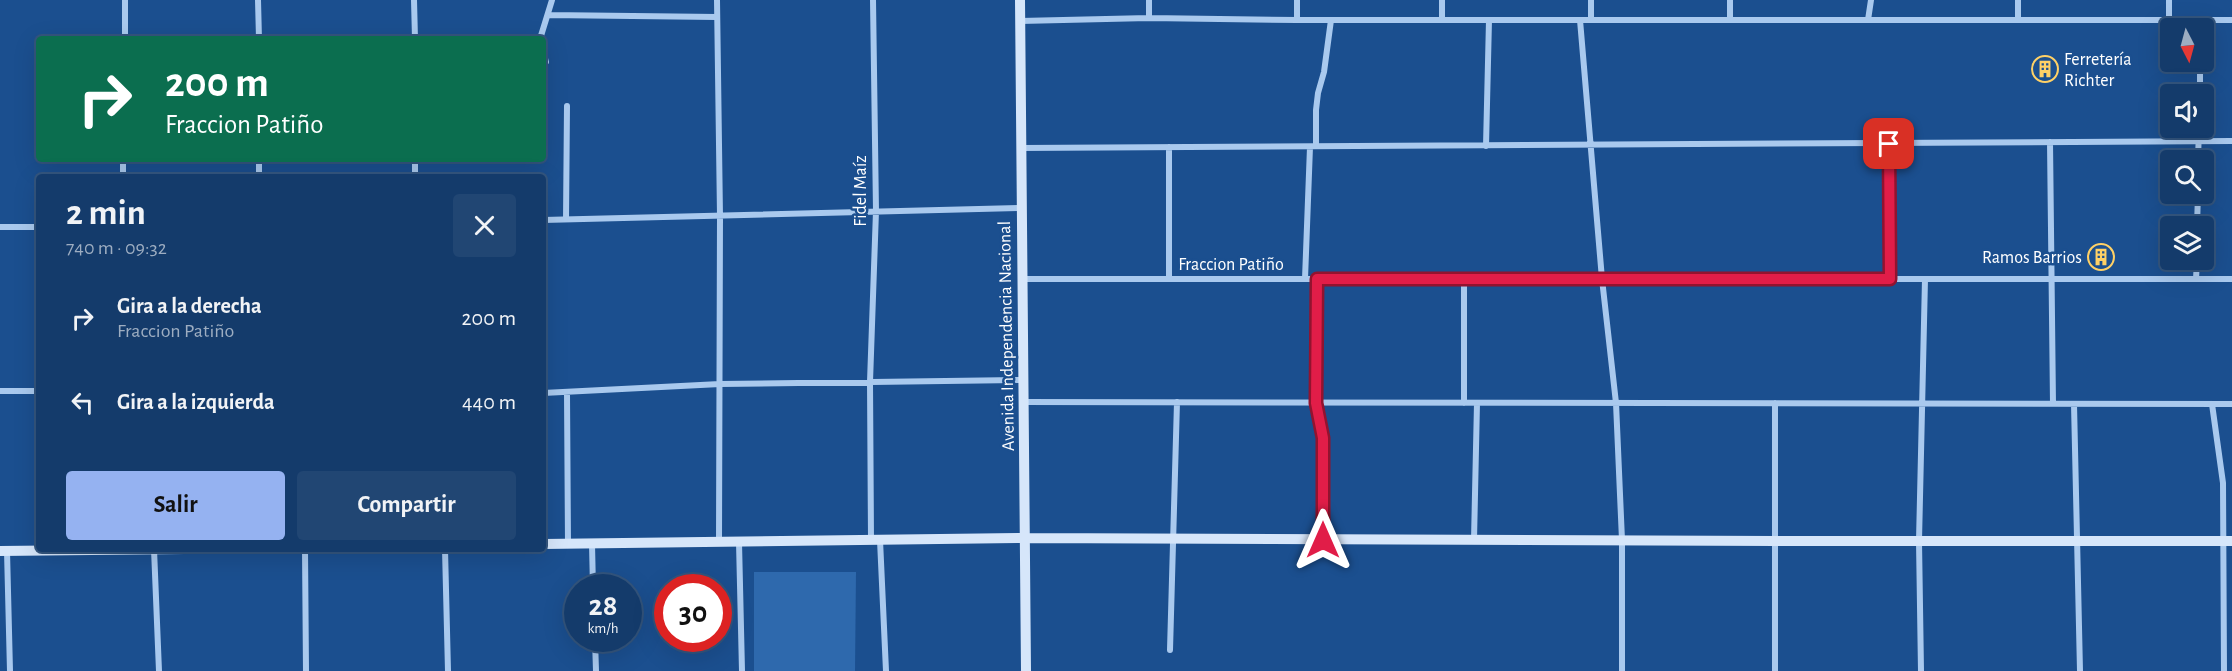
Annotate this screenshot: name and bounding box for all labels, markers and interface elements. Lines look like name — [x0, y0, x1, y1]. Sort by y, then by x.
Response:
north arrow — [2160, 18, 2214, 72]
map controls — [2160, 18, 2214, 270]
place label: Ferretería Richter — [2064, 51, 2132, 90]
building icon: Ferretería Richter — [2030, 54, 2060, 84]
icon: right — [66, 60, 144, 138]
text: 200 m — [165, 62, 269, 104]
button: sound — [2160, 84, 2214, 138]
text: Fraccion Patiño — [165, 111, 323, 138]
pin — [1863, 118, 1914, 169]
icon: arrive — [1872, 127, 1905, 160]
button: search — [2160, 150, 2214, 204]
street label: Fidel Maíz — [852, 155, 870, 227]
button: close — [453, 194, 516, 257]
text: 2 min — [66, 195, 146, 231]
button: layers — [2160, 216, 2214, 270]
street label: Avenida Independencia Nacional — [996, 221, 1018, 451]
text: 740 m · 09:32 — [66, 238, 167, 258]
building icon: Ramos Barrios — [2086, 242, 2116, 272]
place label: Ramos Barrios — [1982, 249, 2082, 267]
street label: Fraccion Patiño — [1178, 256, 1284, 274]
text: Gira a la derecha — [117, 295, 262, 317]
icon: right — [66, 302, 99, 335]
text: 200 m — [462, 307, 516, 329]
text: Fraccion Patiño — [117, 321, 234, 341]
icon: left — [66, 386, 99, 419]
text: Gira a la izquierda — [117, 391, 275, 413]
text: 440 m — [462, 391, 516, 413]
button: Salir — [66, 471, 285, 540]
button: Compartir — [297, 471, 516, 540]
position arrow — [1291, 508, 1355, 572]
speed limit sign: 30 — [654, 574, 732, 652]
text: 28 — [589, 591, 617, 621]
text: km/h — [588, 621, 618, 636]

